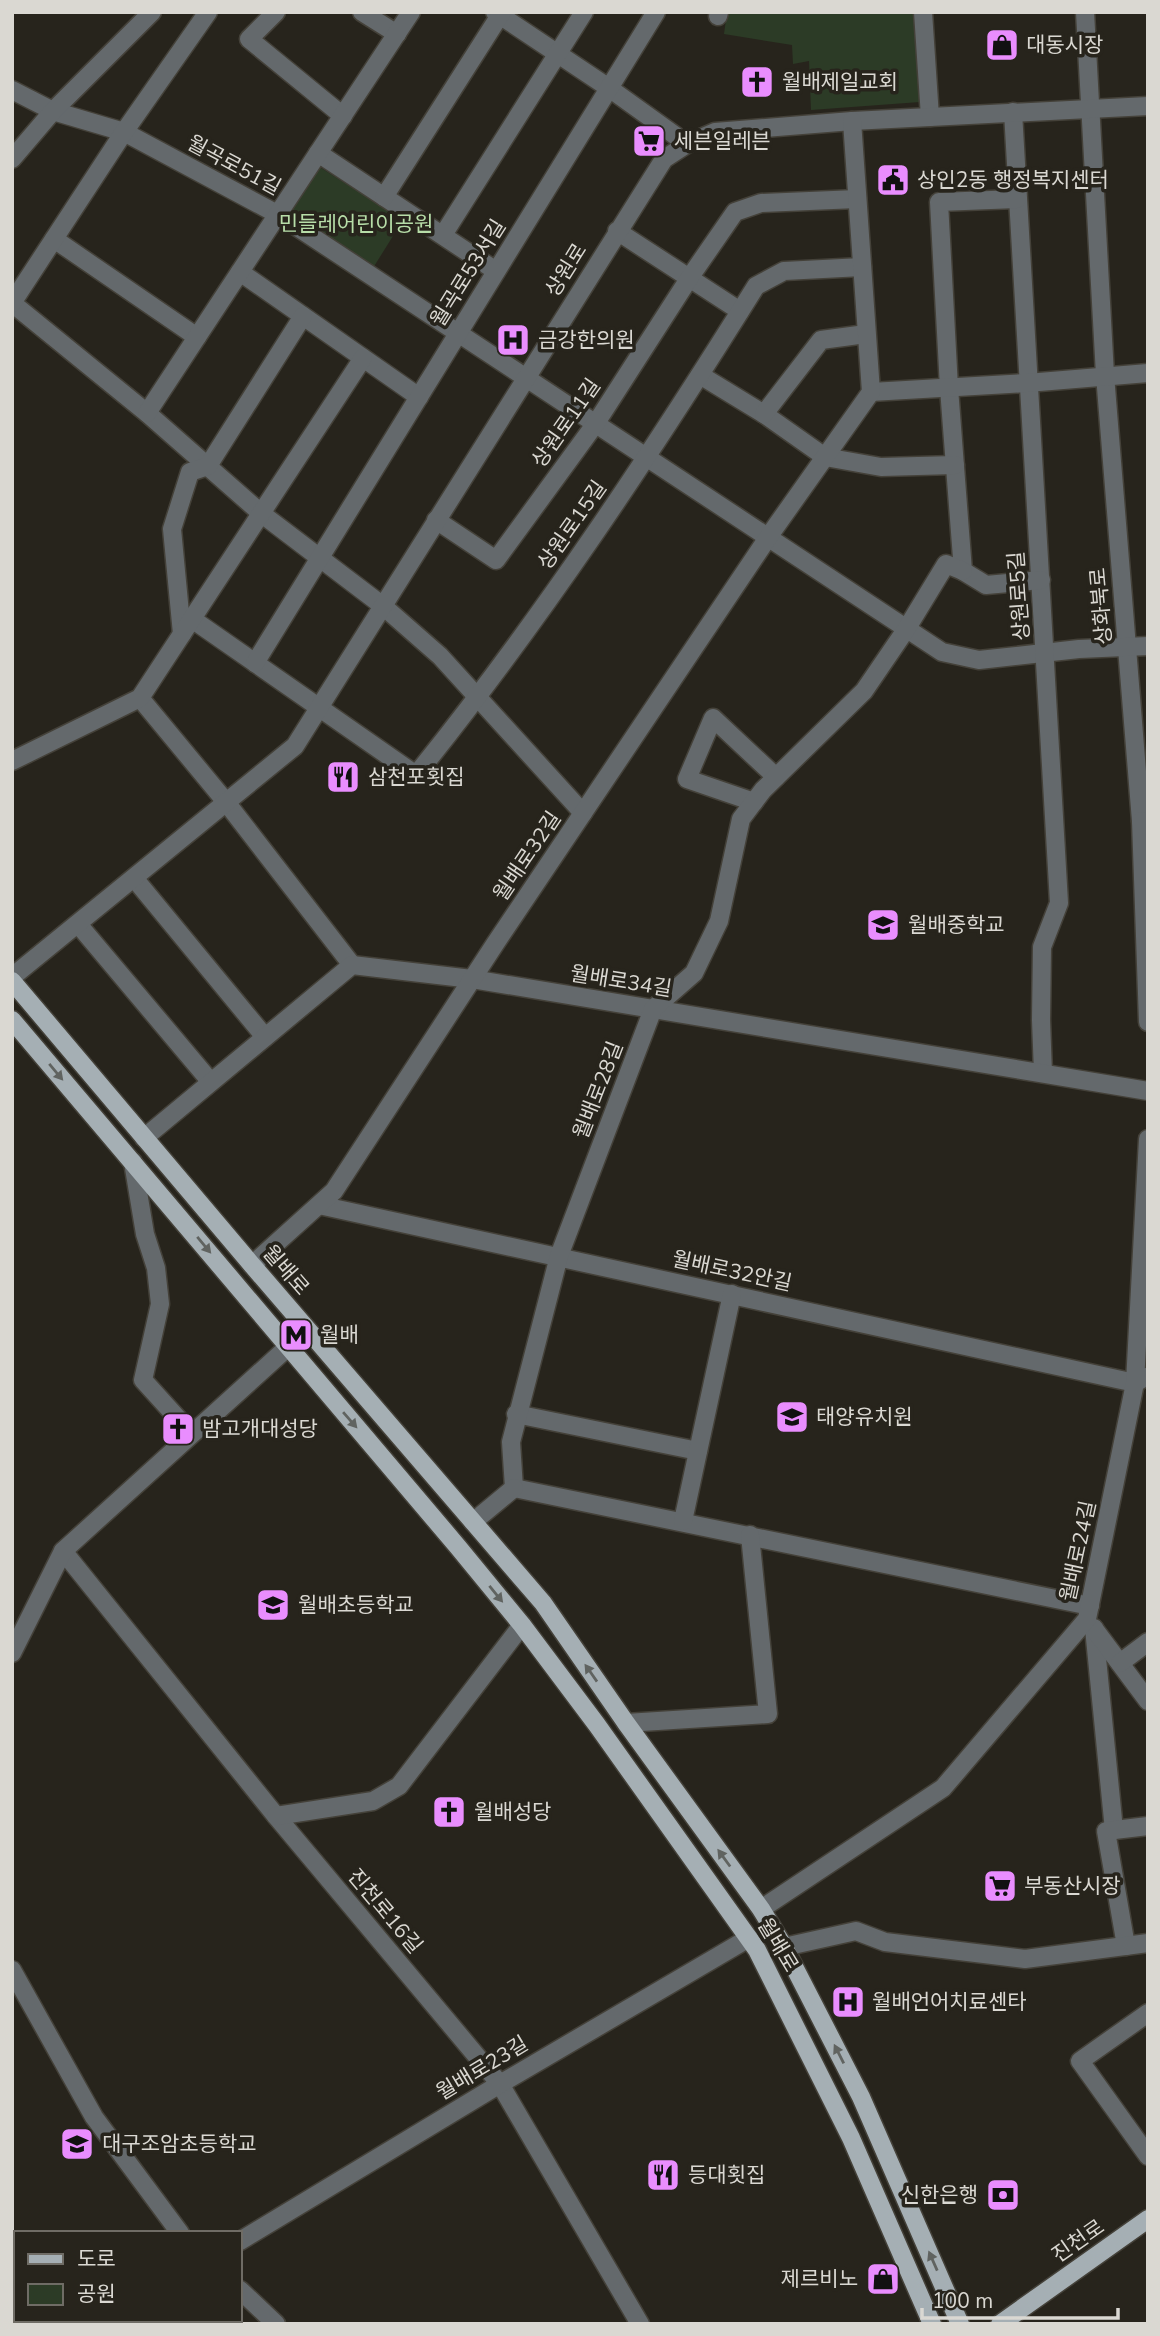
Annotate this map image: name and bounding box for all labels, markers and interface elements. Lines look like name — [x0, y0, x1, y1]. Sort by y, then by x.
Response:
shop icon: 대동시장 — [983, 26, 1021, 64]
place label: 대동시장 — [1026, 31, 1103, 59]
church icon: 월배제일교회 — [738, 63, 776, 101]
place label: 월배제일교회 — [782, 68, 898, 96]
supermarket icon: 세븐일레븐 — [630, 122, 668, 160]
place label: 세븐일레븐 — [674, 127, 771, 155]
street label: 월곡로51길 — [182, 129, 286, 201]
public building icon: 상인2동 행정복지센터 — [874, 161, 912, 199]
place label: 상인2동 행정복지센터 — [917, 166, 1109, 194]
park label: 민들레어린이공원 — [279, 210, 433, 238]
street label: 월곡로53서길 — [424, 214, 512, 332]
street label: 상원로 — [539, 238, 593, 302]
hospital icon: 금강한의원 — [494, 321, 532, 359]
place label: 금강한의원 — [538, 326, 635, 354]
street label: 상원로11길 — [525, 373, 607, 473]
street label: 상원로15길 — [531, 475, 613, 575]
street label: 상원로5길 — [1002, 550, 1036, 642]
street label: 상화북로 — [1084, 566, 1118, 646]
restaurant icon: 삼천포횟집 — [324, 758, 362, 796]
place label: 삼천포횟집 — [368, 763, 465, 791]
street label: 월배로32길 — [487, 806, 567, 906]
school or university icon: 월배중학교 — [864, 906, 902, 944]
place label: 월배중학교 — [908, 911, 1005, 939]
street label: 월배로34길 — [568, 959, 674, 1003]
street label: 월배로28길 — [567, 1037, 629, 1143]
one-way arrow — [48, 1064, 63, 1081]
one-way arrow — [196, 1237, 211, 1254]
street label: 월배로 — [256, 1239, 316, 1301]
street label: 월배로32안길 — [670, 1245, 794, 1297]
metro station icon: 월배 — [277, 1316, 315, 1354]
place label: 월배 — [320, 1321, 359, 1349]
school or university icon: 태양유치원 — [773, 1398, 811, 1436]
place label: 태양유치원 — [816, 1403, 913, 1431]
church icon: 밤고개대성당 — [159, 1410, 197, 1448]
one-way arrow — [342, 1411, 358, 1429]
place label: 밤고개대성당 — [202, 1415, 318, 1443]
street label: 월배로24길 — [1054, 1498, 1102, 1604]
one-way arrow — [489, 1584, 504, 1602]
school or university icon: 월배초등학교 — [254, 1586, 292, 1624]
place label: 월배초등학교 — [298, 1591, 414, 1619]
one-way arrow — [585, 1664, 598, 1683]
church icon: 월배성당 — [430, 1793, 468, 1831]
place label: 월배성당 — [474, 1798, 551, 1826]
one-way arrow — [717, 1849, 731, 1867]
street label: 진천로16길 — [341, 1863, 429, 1959]
supermarket icon: 부동산시장 — [981, 1867, 1019, 1905]
place label: 부동산시장 — [1024, 1872, 1121, 1900]
street label: 월배로 — [751, 1913, 805, 1977]
hospital icon: 월배언어치료센타 — [829, 1983, 867, 2021]
place label: 월배언어치료센타 — [872, 1988, 1027, 2016]
street label: 월배로23길 — [431, 2030, 533, 2106]
one-way arrow — [833, 2044, 844, 2064]
school or university icon: 대구조암초등학교 — [58, 2125, 96, 2163]
place label: 대구조암초등학교 — [102, 2130, 257, 2158]
restaurant icon: 등대횟집 — [644, 2156, 682, 2194]
place label: 등대횟집 — [688, 2161, 765, 2189]
bank icon: 신한은행 — [984, 2176, 1022, 2214]
place label: 신한은행 — [901, 2181, 978, 2209]
street label: 진천로 — [1046, 2213, 1110, 2269]
legend — [14, 2231, 242, 2322]
text: 도로 — [77, 2245, 116, 2273]
one-way arrow — [927, 2251, 939, 2271]
shop icon: 제르비노 — [864, 2260, 902, 2298]
place label: 제르비노 — [781, 2265, 858, 2293]
scale bar — [922, 2276, 1118, 2320]
text: 공원 — [77, 2280, 116, 2308]
text: 100 m — [932, 2287, 993, 2315]

